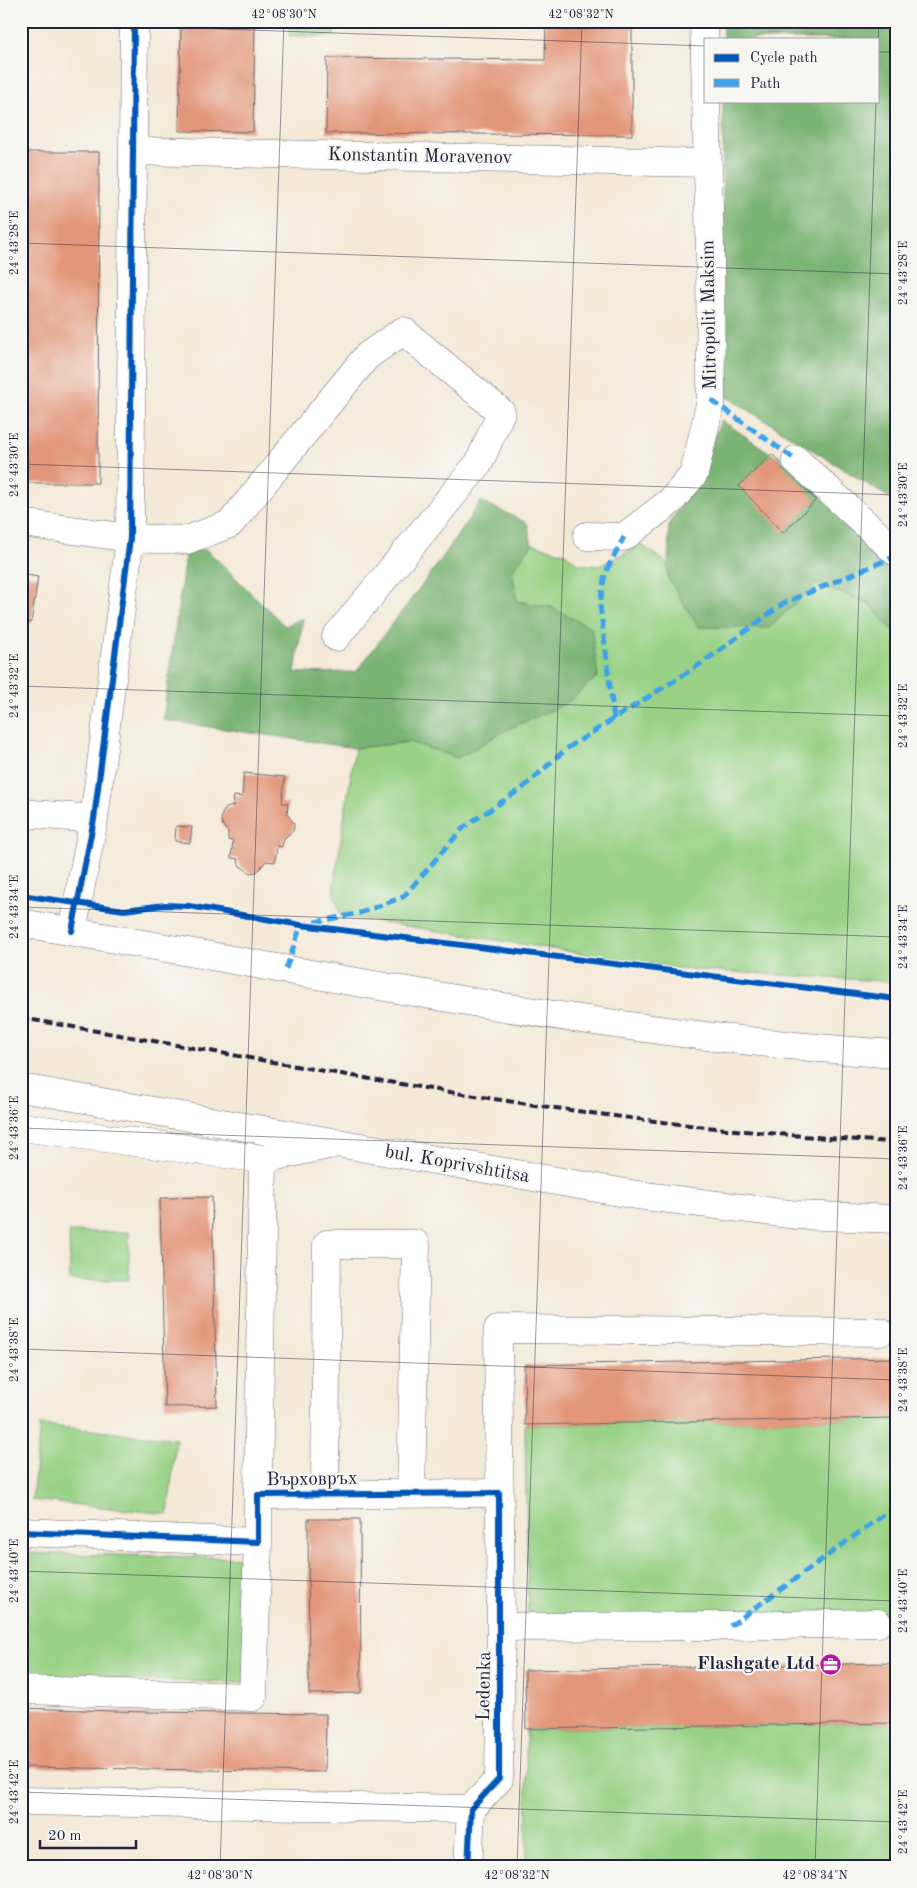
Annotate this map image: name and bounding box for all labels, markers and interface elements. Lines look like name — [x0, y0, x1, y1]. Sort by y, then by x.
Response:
text: 42°08'30"N — [251, 9, 317, 21]
text: 42°08'32"N — [548, 9, 614, 21]
legend — [704, 38, 880, 102]
text: Cycle path — [750, 51, 818, 66]
text: Path — [750, 77, 780, 92]
street label: Konstantin Moravenov — [327, 146, 513, 168]
text: 24°43'28"E — [9, 211, 21, 275]
street label: Mitropolit Maksim — [699, 240, 721, 390]
text: 24°43'28"E — [898, 241, 910, 305]
text: 24°43'30"E — [9, 433, 21, 497]
text: 24°43'30"E — [898, 463, 910, 527]
text: 24°43'32"E — [9, 654, 21, 718]
text: 24°43'32"E — [898, 684, 910, 748]
text: 24°43'34"E — [9, 875, 21, 939]
text: 24°43'34"E — [898, 905, 910, 969]
text: 24°43'36"E — [9, 1096, 21, 1160]
text: 24°43'36"E — [898, 1126, 910, 1190]
street label: bul. Koprivshtitsa — [383, 1143, 532, 1187]
text: 24°43'38"E — [9, 1318, 21, 1382]
text: 24°43'38"E — [898, 1348, 910, 1412]
street label: Върховръх — [266, 1470, 358, 1490]
text: 24°43'40"E — [9, 1539, 21, 1603]
text: 24°43'40"E — [898, 1569, 910, 1633]
street label: Ledenka — [475, 1650, 495, 1721]
office icon: Flashgate Ltd — [819, 1652, 843, 1676]
place label: Flashgate Ltd — [697, 1655, 815, 1674]
text: 24°43'42"E — [9, 1760, 21, 1824]
text: 24°43'42"E — [898, 1790, 910, 1854]
scale bar — [40, 1818, 136, 1850]
text: 20 m — [48, 1829, 82, 1844]
text: 42°08'30"N — [187, 1870, 253, 1882]
text: 42°08'32"N — [484, 1870, 550, 1882]
text: 42°08'34"N — [782, 1870, 848, 1882]

